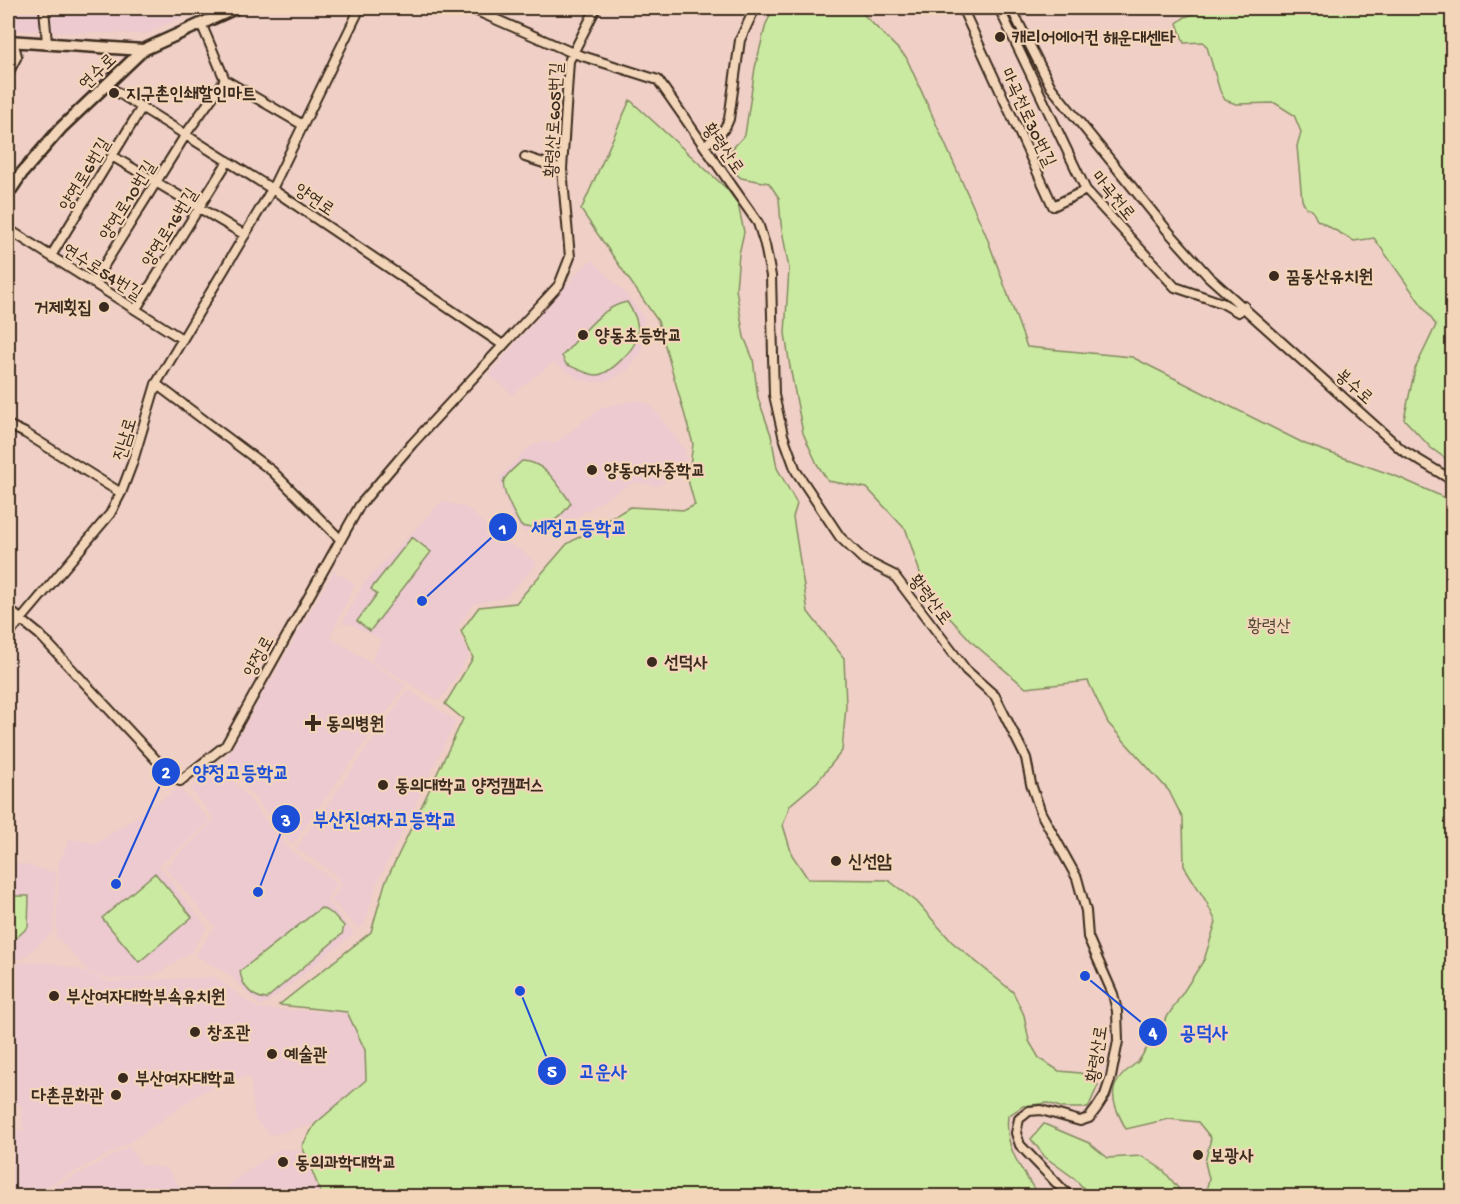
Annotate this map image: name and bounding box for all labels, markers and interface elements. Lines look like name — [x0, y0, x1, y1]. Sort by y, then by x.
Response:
place label: 캐리어에어컨 해운대센타 — [1012, 29, 1176, 50]
marker: 캐리어에어컨 해운대센타 — [993, 30, 1007, 44]
street label: 연수로 — [76, 50, 122, 95]
street label: 황령산로605번길 — [542, 61, 569, 178]
street label: 마곡천로30번길 — [995, 65, 1059, 171]
place label: 지구촌인쇄할인마트 — [126, 84, 256, 106]
marker: 지구촌인쇄할인마트 — [107, 86, 121, 100]
street label: 황령산로 — [697, 120, 747, 179]
street label: 양연로6번길 — [56, 134, 116, 216]
street label: 양연로10번길 — [96, 157, 162, 245]
street label: 마곡천로 — [1086, 167, 1138, 226]
street label: 양연로 — [290, 180, 337, 222]
street label: 양연로16번길 — [139, 185, 204, 272]
street label: 연수로54번길 — [58, 240, 146, 306]
place label: 꿈동산유치원 — [1286, 268, 1373, 289]
marker: 꿈동산유치원 — [1267, 269, 1281, 283]
place label: 거제횟집 — [34, 298, 92, 320]
marker: 거제횟집 — [97, 300, 111, 314]
place label: 양동초등학교 — [595, 327, 682, 348]
marker: 양동초등학교 — [576, 328, 590, 342]
street label: 봉수로 — [1330, 366, 1376, 410]
street label: 진남로 — [110, 416, 143, 464]
place label: 양동여자중학교 — [604, 462, 705, 483]
marker: 양동여자중학교 — [585, 463, 599, 477]
callout: 세정고등학교 — [488, 508, 639, 546]
text: 세정고등학교 — [531, 519, 627, 542]
text: 1 — [498, 520, 507, 541]
street label: 황령산로 — [903, 571, 955, 630]
park label: 황령산 — [1247, 617, 1291, 638]
street label: 양정로 — [240, 633, 280, 681]
place label: 선덕사 — [664, 654, 708, 675]
marker: 선덕사 — [645, 655, 659, 669]
marker: 동의병원 — [304, 714, 322, 732]
place label: 동의병원 — [326, 715, 384, 736]
callout: 양정고등학교 — [151, 753, 301, 791]
text: 2 — [162, 764, 171, 785]
text: 양정고등학교 — [193, 764, 289, 787]
place label: 동의대학교 양정캠퍼스 — [395, 777, 544, 798]
marker: 동의대학교 양정캠퍼스 — [376, 778, 390, 792]
callout: 부산진여자고등학교 — [271, 800, 470, 838]
text: 부산진여자고등학교 — [313, 811, 457, 834]
text: 3 — [280, 812, 291, 833]
place label: 신선암 — [848, 853, 892, 874]
marker: 신선암 — [829, 854, 843, 868]
place label: 부산여자대학부속유치원 — [66, 988, 225, 1009]
marker: 부산여자대학부속유치원 — [47, 989, 61, 1003]
callout: 공덕사 — [1138, 1013, 1240, 1051]
place label: 창조관 — [207, 1024, 251, 1045]
street label: 황령산로 — [1084, 1024, 1113, 1085]
text: 4 — [1148, 1024, 1158, 1045]
text: 공덕사 — [1180, 1024, 1228, 1047]
marker: 창조관 — [188, 1025, 202, 1039]
place label: 예술관 — [284, 1045, 328, 1067]
marker: 예술관 — [265, 1047, 279, 1061]
callout: 고운사 — [537, 1052, 639, 1090]
text: 5 — [547, 1063, 557, 1084]
text: 고운사 — [579, 1063, 627, 1086]
place label: 부산여자대학교 — [135, 1070, 236, 1091]
marker: 부산여자대학교 — [116, 1071, 130, 1085]
place label: 다촌문화관 — [32, 1087, 105, 1108]
marker: 다촌문화관 — [109, 1088, 123, 1102]
place label: 보광사 — [1210, 1147, 1254, 1168]
marker: 보광사 — [1191, 1148, 1205, 1162]
place label: 동의과학대학교 — [295, 1154, 396, 1175]
marker: 동의과학대학교 — [276, 1155, 290, 1169]

